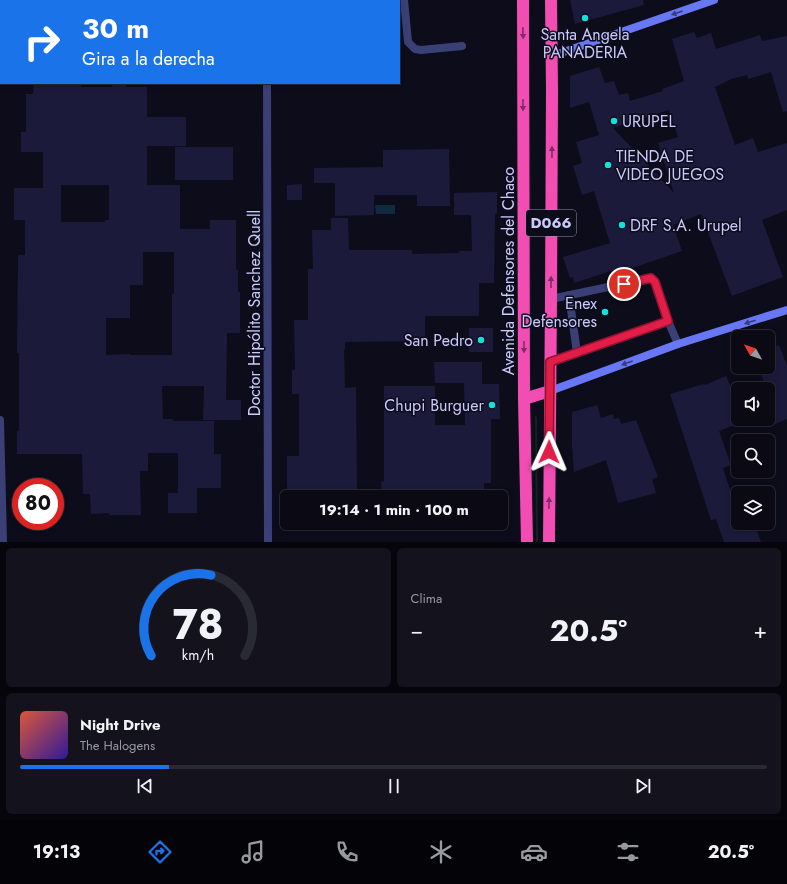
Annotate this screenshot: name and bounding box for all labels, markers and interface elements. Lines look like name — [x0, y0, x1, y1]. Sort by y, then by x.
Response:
text: 30 m — [82, 8, 149, 49]
one-way arrow — [671, 10, 683, 16]
marker: Santa Angela PANADERIA — [580, 13, 590, 23]
icon: right — [16, 16, 68, 68]
place label: Santa Angela PANADERIA — [541, 23, 629, 64]
one-way arrow — [520, 27, 526, 40]
text: Gira a la derecha — [82, 46, 215, 72]
one-way arrow — [520, 99, 526, 112]
place label: URUPEL — [622, 110, 677, 133]
marker: URUPEL — [609, 116, 619, 126]
one-way arrow — [549, 145, 555, 158]
place label: TIENDA DE VIDEO JUEGOS — [616, 145, 724, 186]
marker: TIENDA DE VIDEO JUEGOS — [603, 160, 613, 170]
street label: Avenida Defensores del Chaco — [497, 166, 520, 375]
street label: Doctor Hipólito Sanchez Quell — [243, 210, 266, 416]
road number: D066 — [526, 210, 576, 236]
place label: DRF S.A. Urupel — [630, 214, 742, 237]
marker: DRF S.A. Urupel — [617, 220, 627, 230]
pin — [607, 267, 641, 301]
icon: arrive — [613, 273, 635, 295]
one-way arrow — [548, 275, 554, 288]
place label: Enex Defensores — [522, 292, 597, 333]
marker: Enex Defensores — [600, 307, 610, 317]
one-way arrow — [743, 319, 755, 325]
place label: San Pedro — [404, 329, 473, 352]
north arrow — [731, 330, 775, 374]
map controls — [731, 330, 775, 530]
marker: San Pedro — [476, 335, 486, 345]
one-way arrow — [521, 341, 527, 354]
one-way arrow — [620, 361, 632, 367]
button: sound — [731, 382, 775, 426]
place label: Chupi Burguer — [384, 394, 485, 417]
marker: Chupi Burguer — [487, 400, 497, 410]
position arrow — [528, 431, 570, 473]
button: search — [731, 434, 775, 478]
speed limit sign: 80 — [12, 478, 64, 530]
button: layers — [731, 486, 775, 530]
one-way arrow — [546, 496, 552, 509]
text: 19:14 · 1 min · 100 m — [319, 499, 469, 521]
text: Clima — [411, 589, 442, 608]
text: 78 — [173, 593, 224, 654]
text: 20.5° — [550, 609, 627, 652]
text: − — [411, 614, 423, 646]
text: + — [753, 614, 767, 646]
text: km/h — [182, 644, 214, 664]
text: Night Drive — [80, 714, 161, 736]
text: The Halogens — [80, 736, 155, 755]
icon: previous — [134, 775, 156, 797]
icon: pause — [383, 775, 405, 797]
icon: next — [632, 775, 654, 797]
icon: directions — [146, 838, 174, 866]
icon: music — [239, 838, 267, 866]
icon: phone — [333, 838, 361, 866]
icon: climate — [427, 838, 455, 866]
icon: car — [520, 838, 548, 866]
icon: filters — [614, 838, 642, 866]
text: 19:13 — [33, 839, 80, 865]
text: 20.5° — [708, 839, 754, 865]

